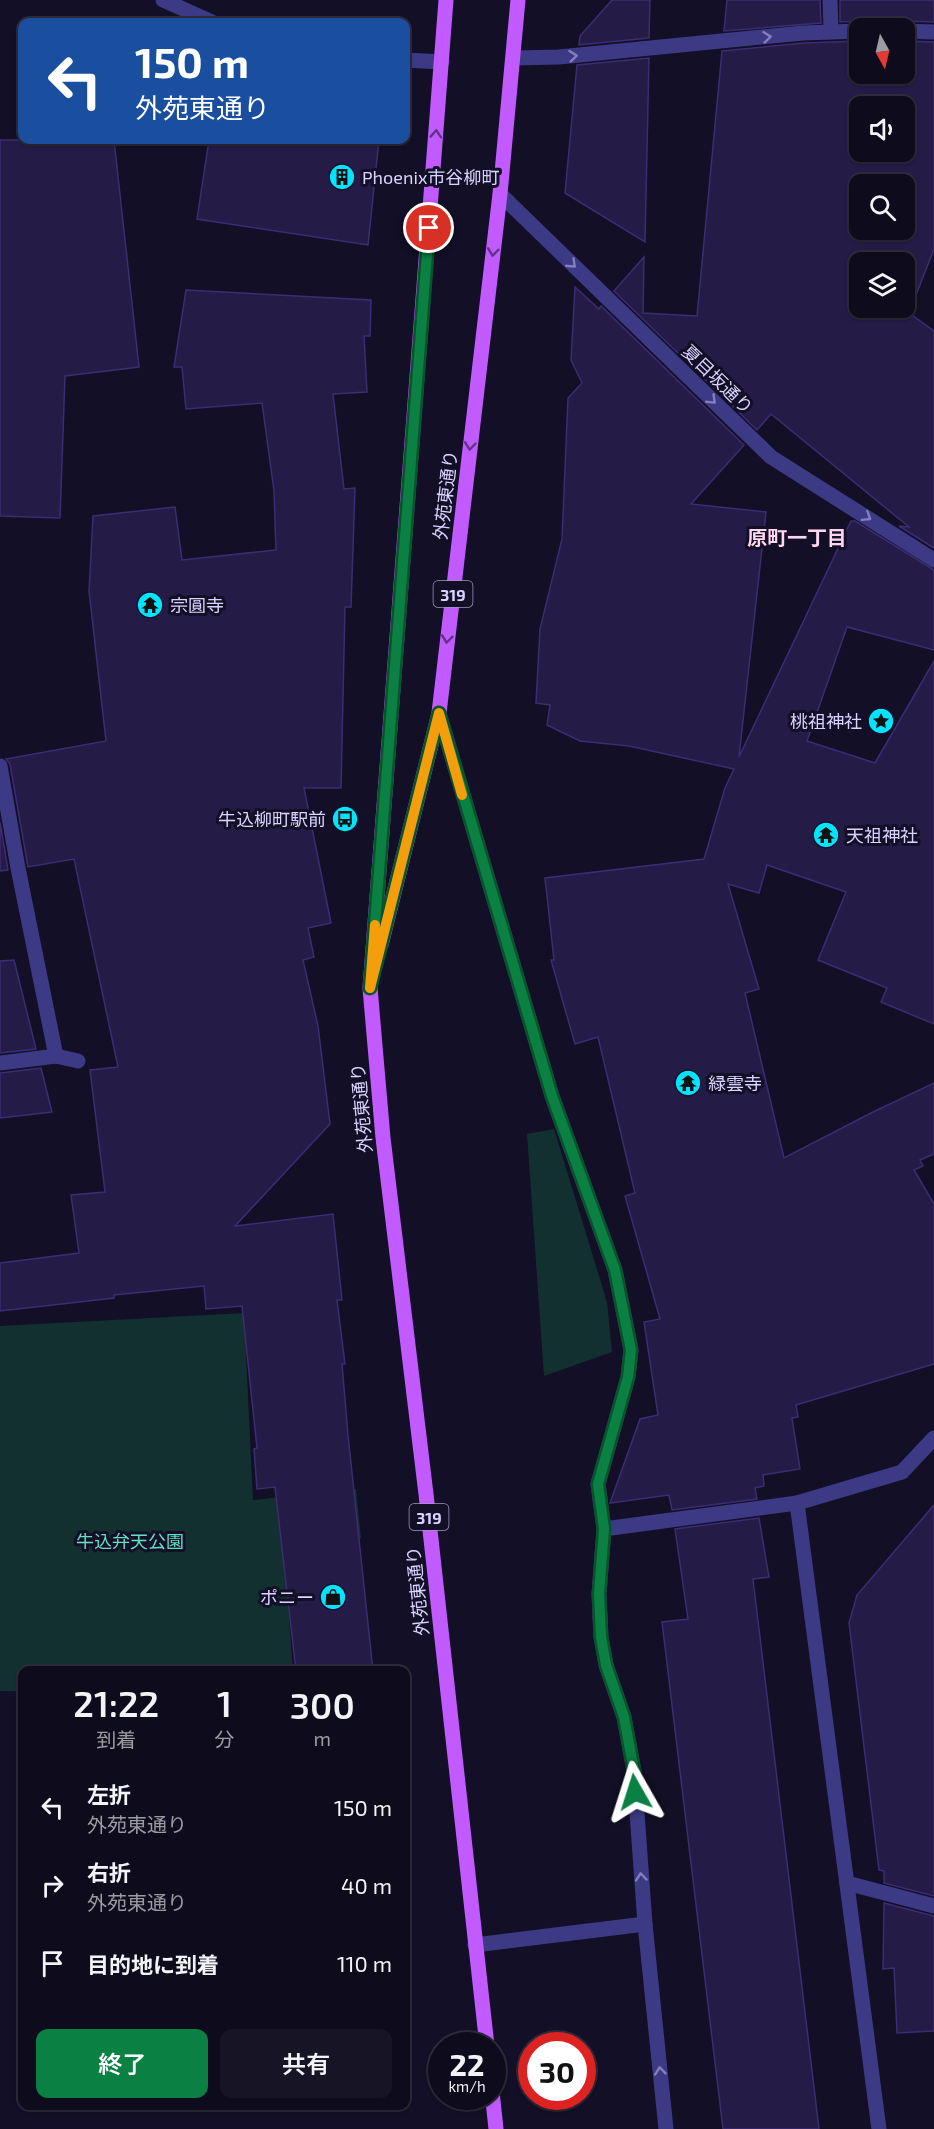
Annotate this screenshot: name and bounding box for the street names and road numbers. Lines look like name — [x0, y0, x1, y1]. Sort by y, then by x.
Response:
street label: 夏目坂通り — [678, 340, 758, 418]
street label: 外苑東通り — [429, 449, 461, 541]
road number: 319 — [434, 581, 472, 607]
street label: 外苑東通り — [346, 1062, 376, 1154]
road number: 319 — [410, 1504, 448, 1530]
street label: 外苑東通り — [401, 1545, 433, 1637]

